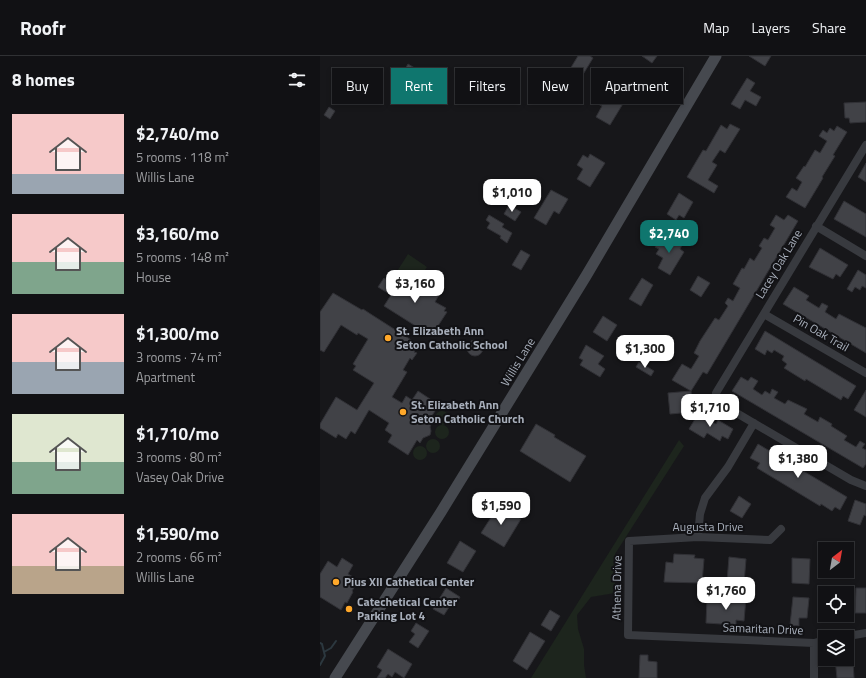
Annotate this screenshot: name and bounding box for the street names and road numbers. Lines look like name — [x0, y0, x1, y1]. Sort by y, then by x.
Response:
street label: Lacey Oak Lane — [750, 225, 807, 302]
street label: Pin Oak Trail — [790, 309, 853, 356]
street label: Willis Lane — [496, 334, 540, 390]
street label: Augusta Drive — [673, 517, 743, 536]
street label: Athena Drive — [606, 555, 627, 621]
street label: Samaritan Drive — [722, 618, 804, 639]

